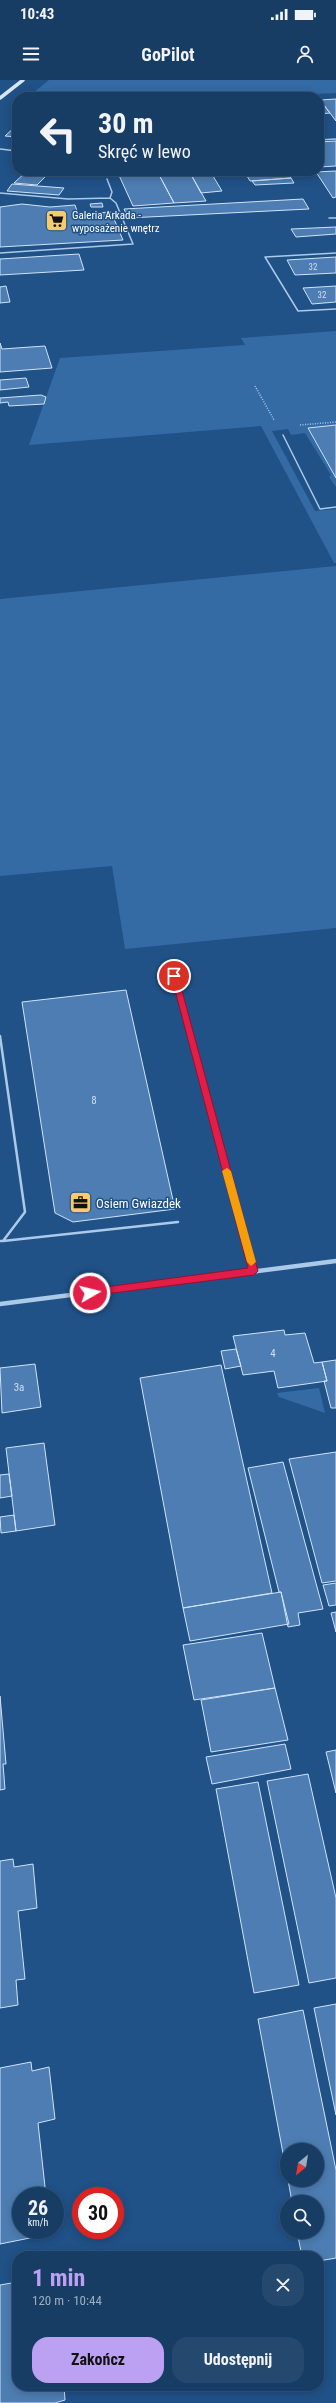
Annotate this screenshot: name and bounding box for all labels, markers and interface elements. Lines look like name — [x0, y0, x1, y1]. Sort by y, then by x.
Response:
text: 10:43 — [20, 5, 54, 23]
icon: menu — [20, 43, 42, 65]
icon: person — [294, 43, 316, 65]
text: GoPilot — [141, 44, 195, 65]
text: 30 m — [98, 107, 154, 140]
icon: left — [32, 108, 84, 160]
text: Skręć w lewo — [98, 141, 191, 162]
supermarket icon: Galeria Arkada - wyposażenie wnętrz — [44, 208, 70, 234]
place label: Galeria Arkada - wyposażenie wnętrz — [72, 209, 160, 235]
house number: 32 — [309, 262, 318, 272]
house number: 32 — [318, 290, 327, 300]
pin — [157, 959, 191, 993]
icon: arrive — [163, 965, 185, 987]
house number: 8 — [91, 1094, 97, 1107]
office icon: Osiem Gwiazdek — [67, 1190, 93, 1216]
place label: Osiem Gwiazdek — [96, 1196, 181, 1211]
position arrow — [69, 1272, 111, 1314]
house number: 4 — [270, 1347, 276, 1360]
house number: 3a — [14, 1381, 24, 1394]
north arrow — [280, 2143, 324, 2187]
map controls — [280, 2143, 324, 2239]
speed limit sign: 30 — [72, 2187, 124, 2239]
button: search — [280, 2195, 324, 2239]
text: 26 — [28, 2196, 48, 2220]
text: km/h — [28, 2217, 48, 2228]
text: 1 min — [32, 2264, 85, 2292]
button: close — [262, 2264, 304, 2306]
text: 120 m · 10:44 — [32, 2293, 102, 2308]
button: Zakończ — [32, 2337, 164, 2383]
button: Udostępnij — [172, 2337, 304, 2383]

